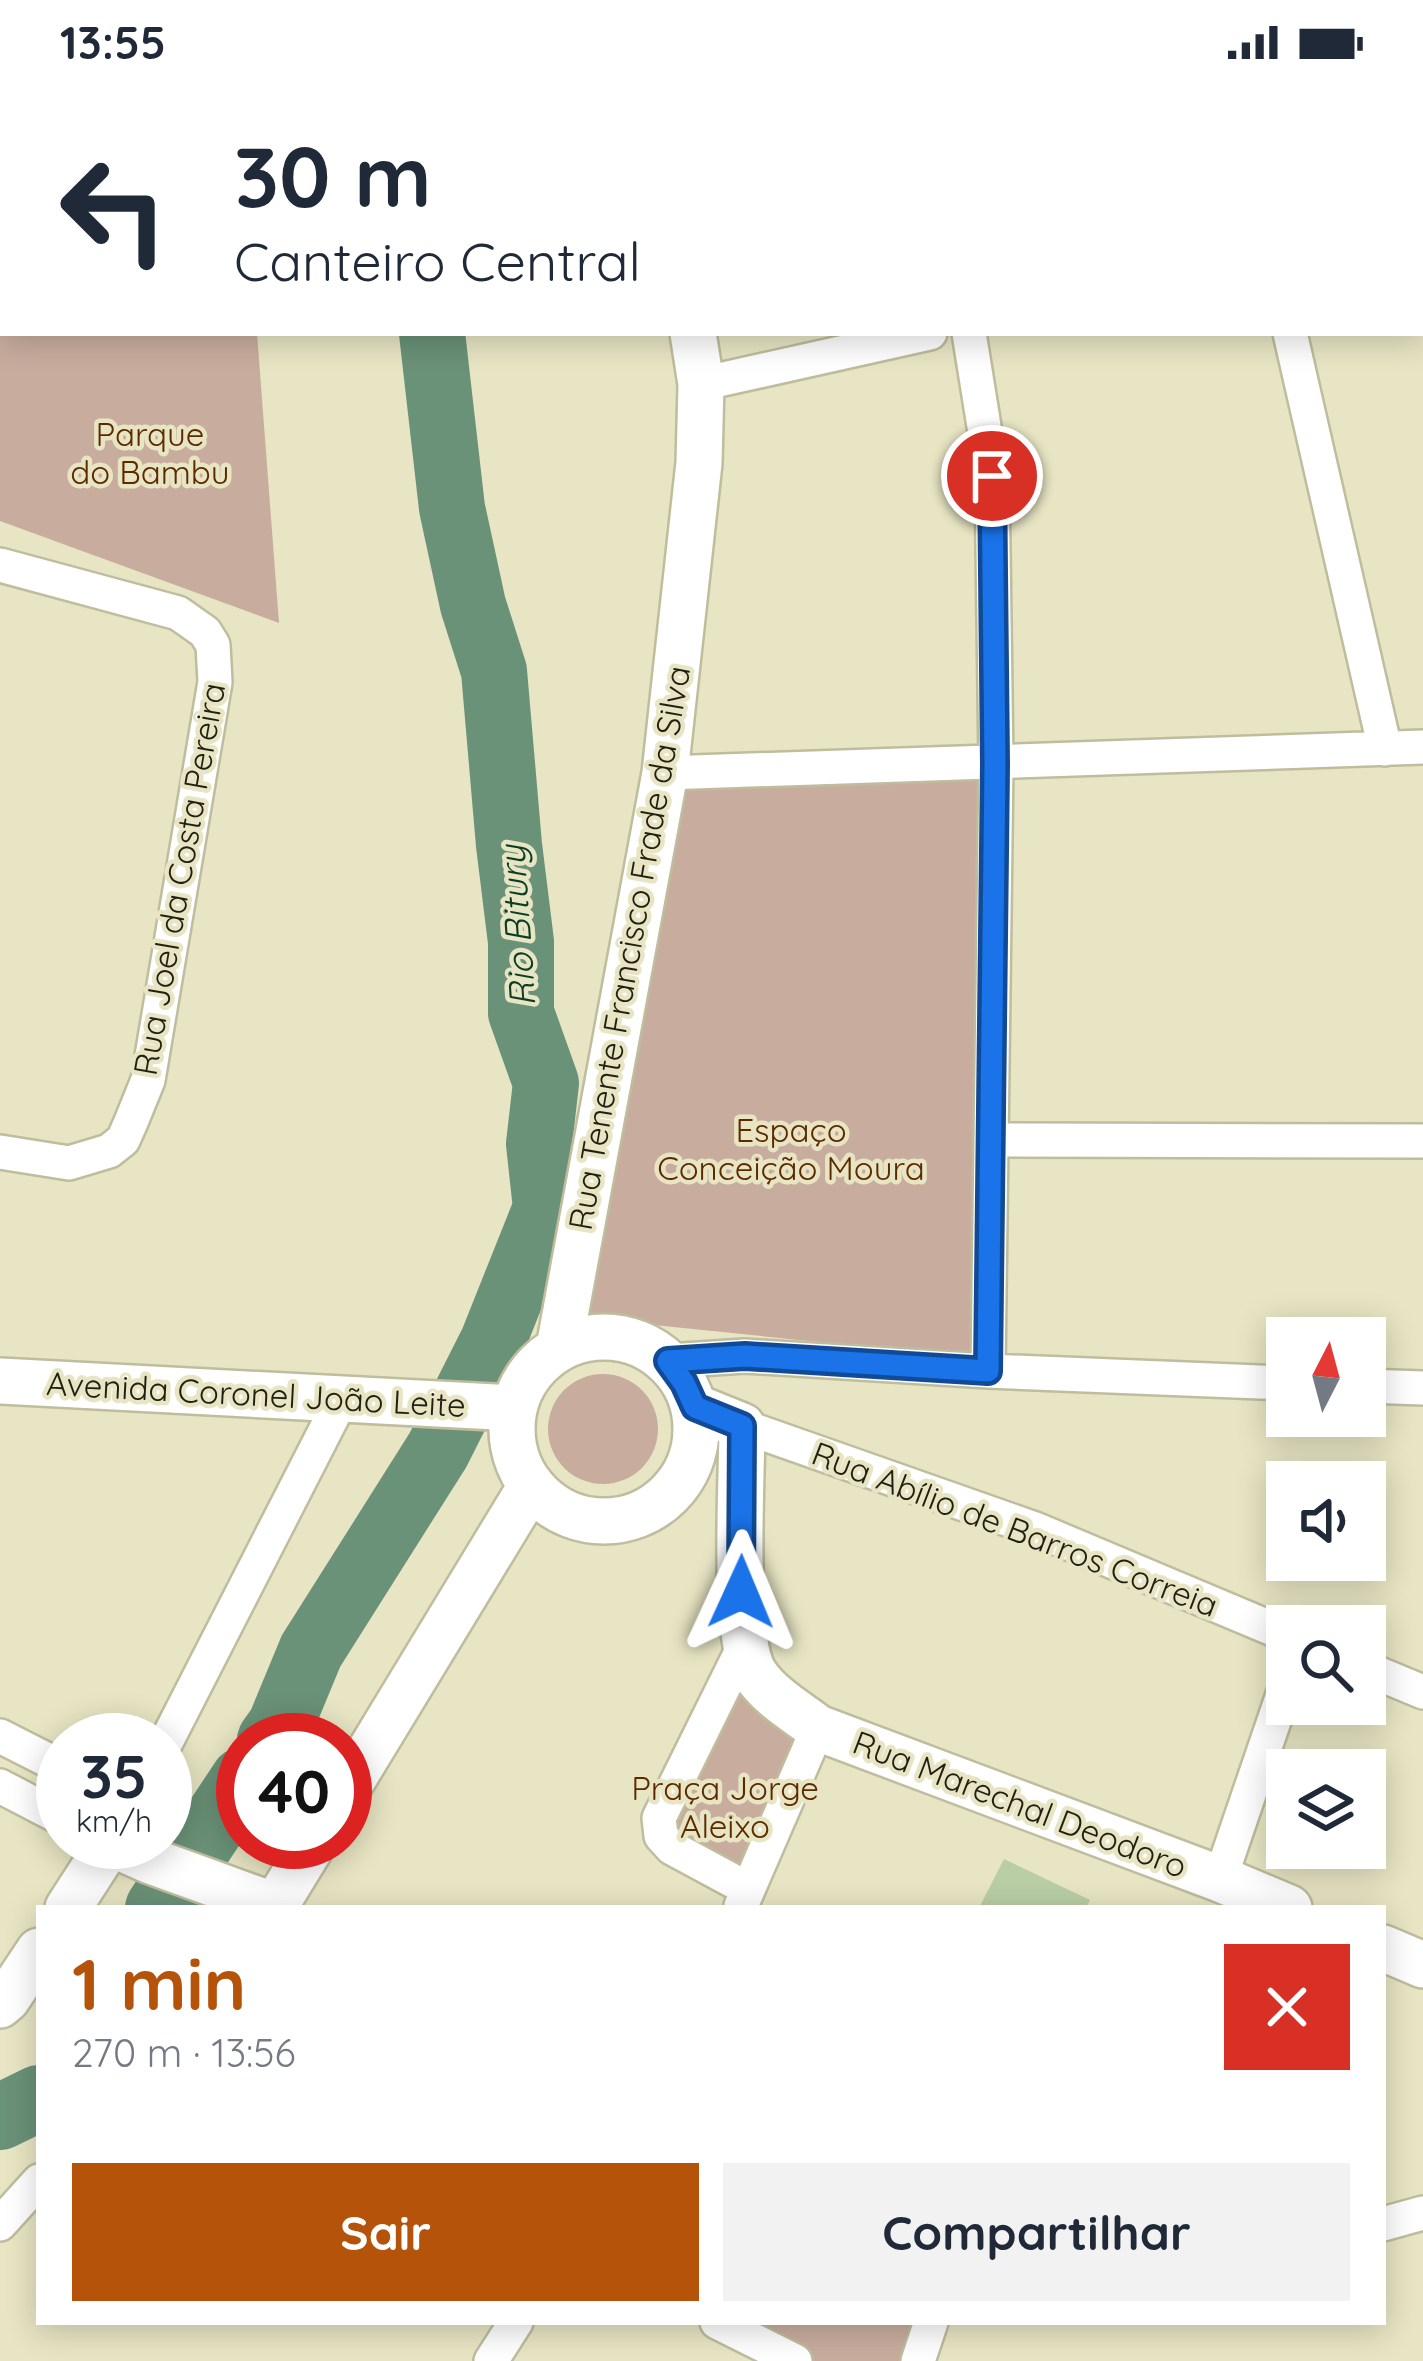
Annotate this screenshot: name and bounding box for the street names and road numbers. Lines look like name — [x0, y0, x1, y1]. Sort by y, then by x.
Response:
street label: Rua Tenente Francisco Frade da Silva — [559, 663, 698, 1233]
street label: Rua Joel da Costa Pereira — [124, 679, 233, 1078]
street label: Avenida Coronel João Leite — [45, 1362, 467, 1425]
street label: Rua Abílio de Barros Correia — [806, 1432, 1224, 1625]
street label: Rua Marechal Deodoro — [847, 1721, 1193, 1886]

